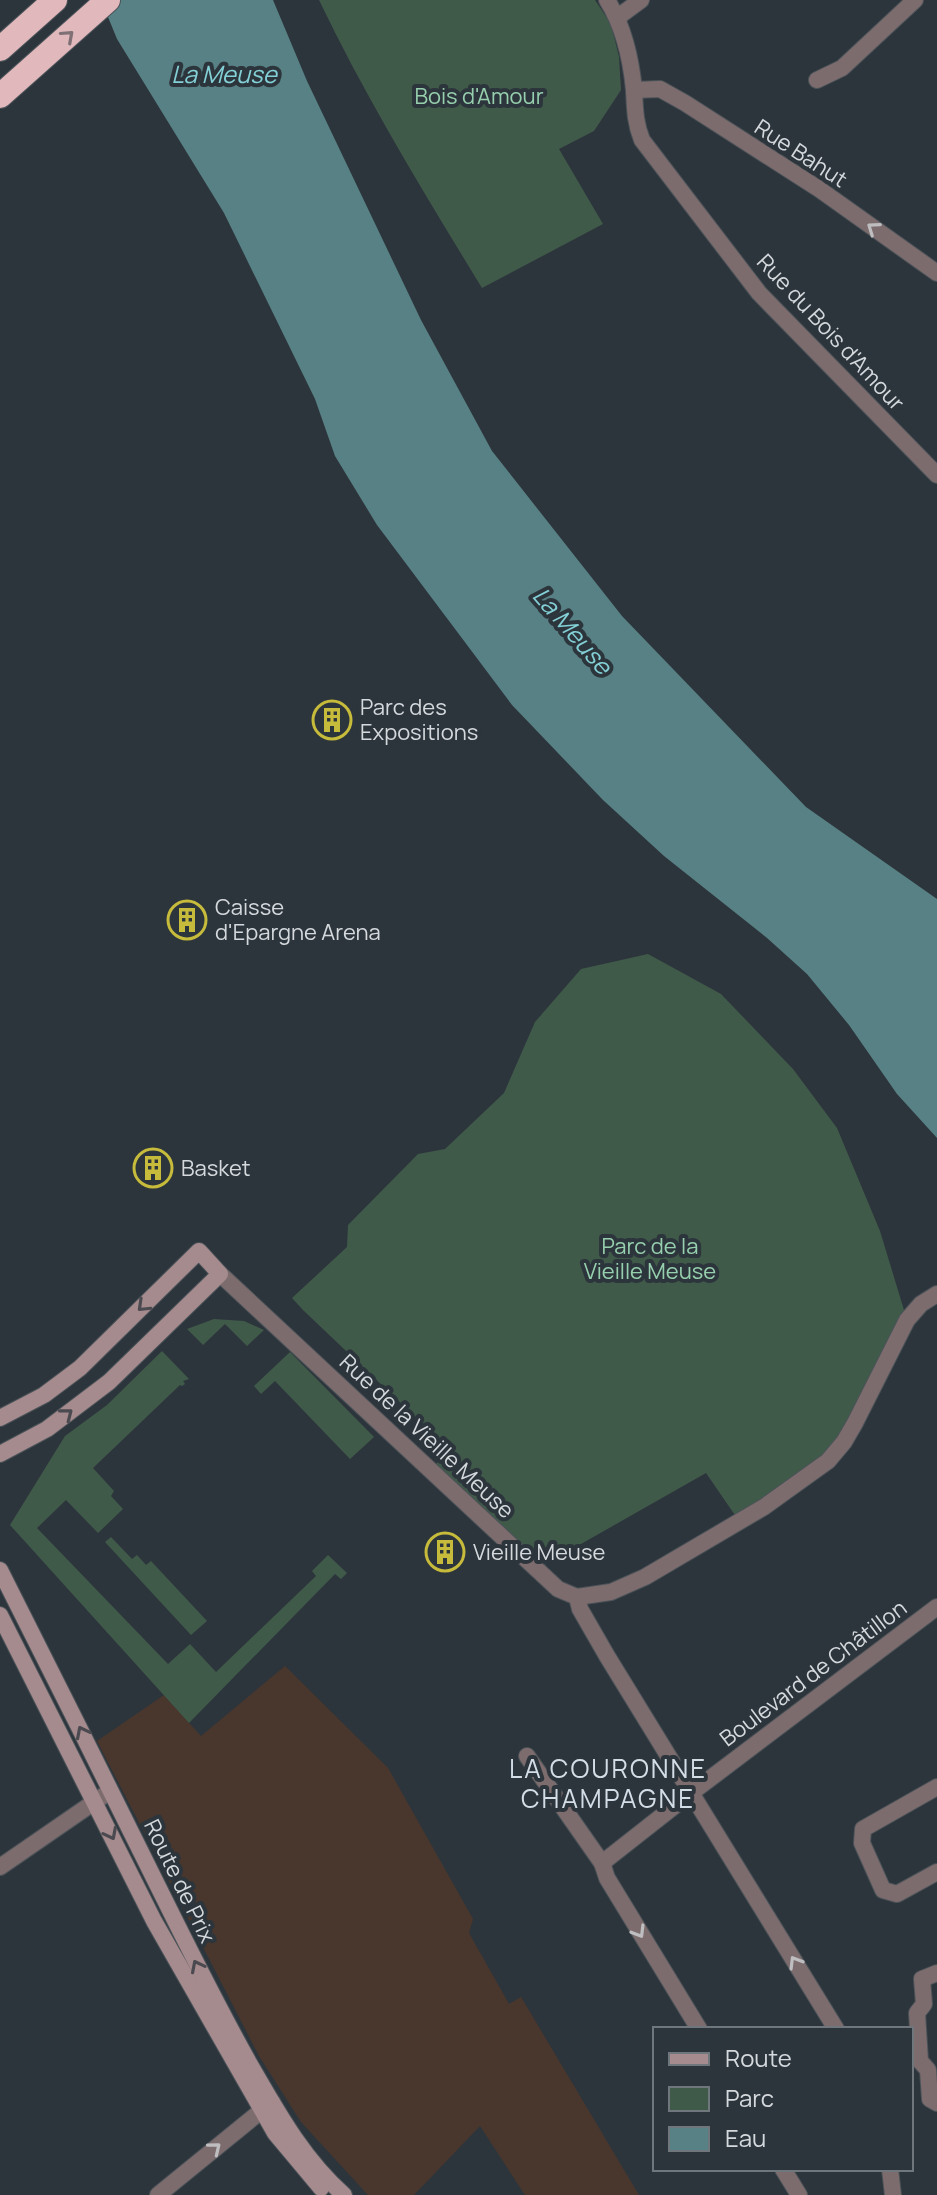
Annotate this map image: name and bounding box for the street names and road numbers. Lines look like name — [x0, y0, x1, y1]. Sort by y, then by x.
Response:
street label: Rue Bahut — [749, 112, 853, 194]
street label: Rue du Bois d'Amour — [750, 247, 912, 417]
street label: Rue de la Vieille Meuse — [333, 1347, 521, 1525]
street label: Boulevard de Châtillon — [713, 1593, 913, 1753]
street label: Route de Prix — [137, 1814, 223, 1948]

